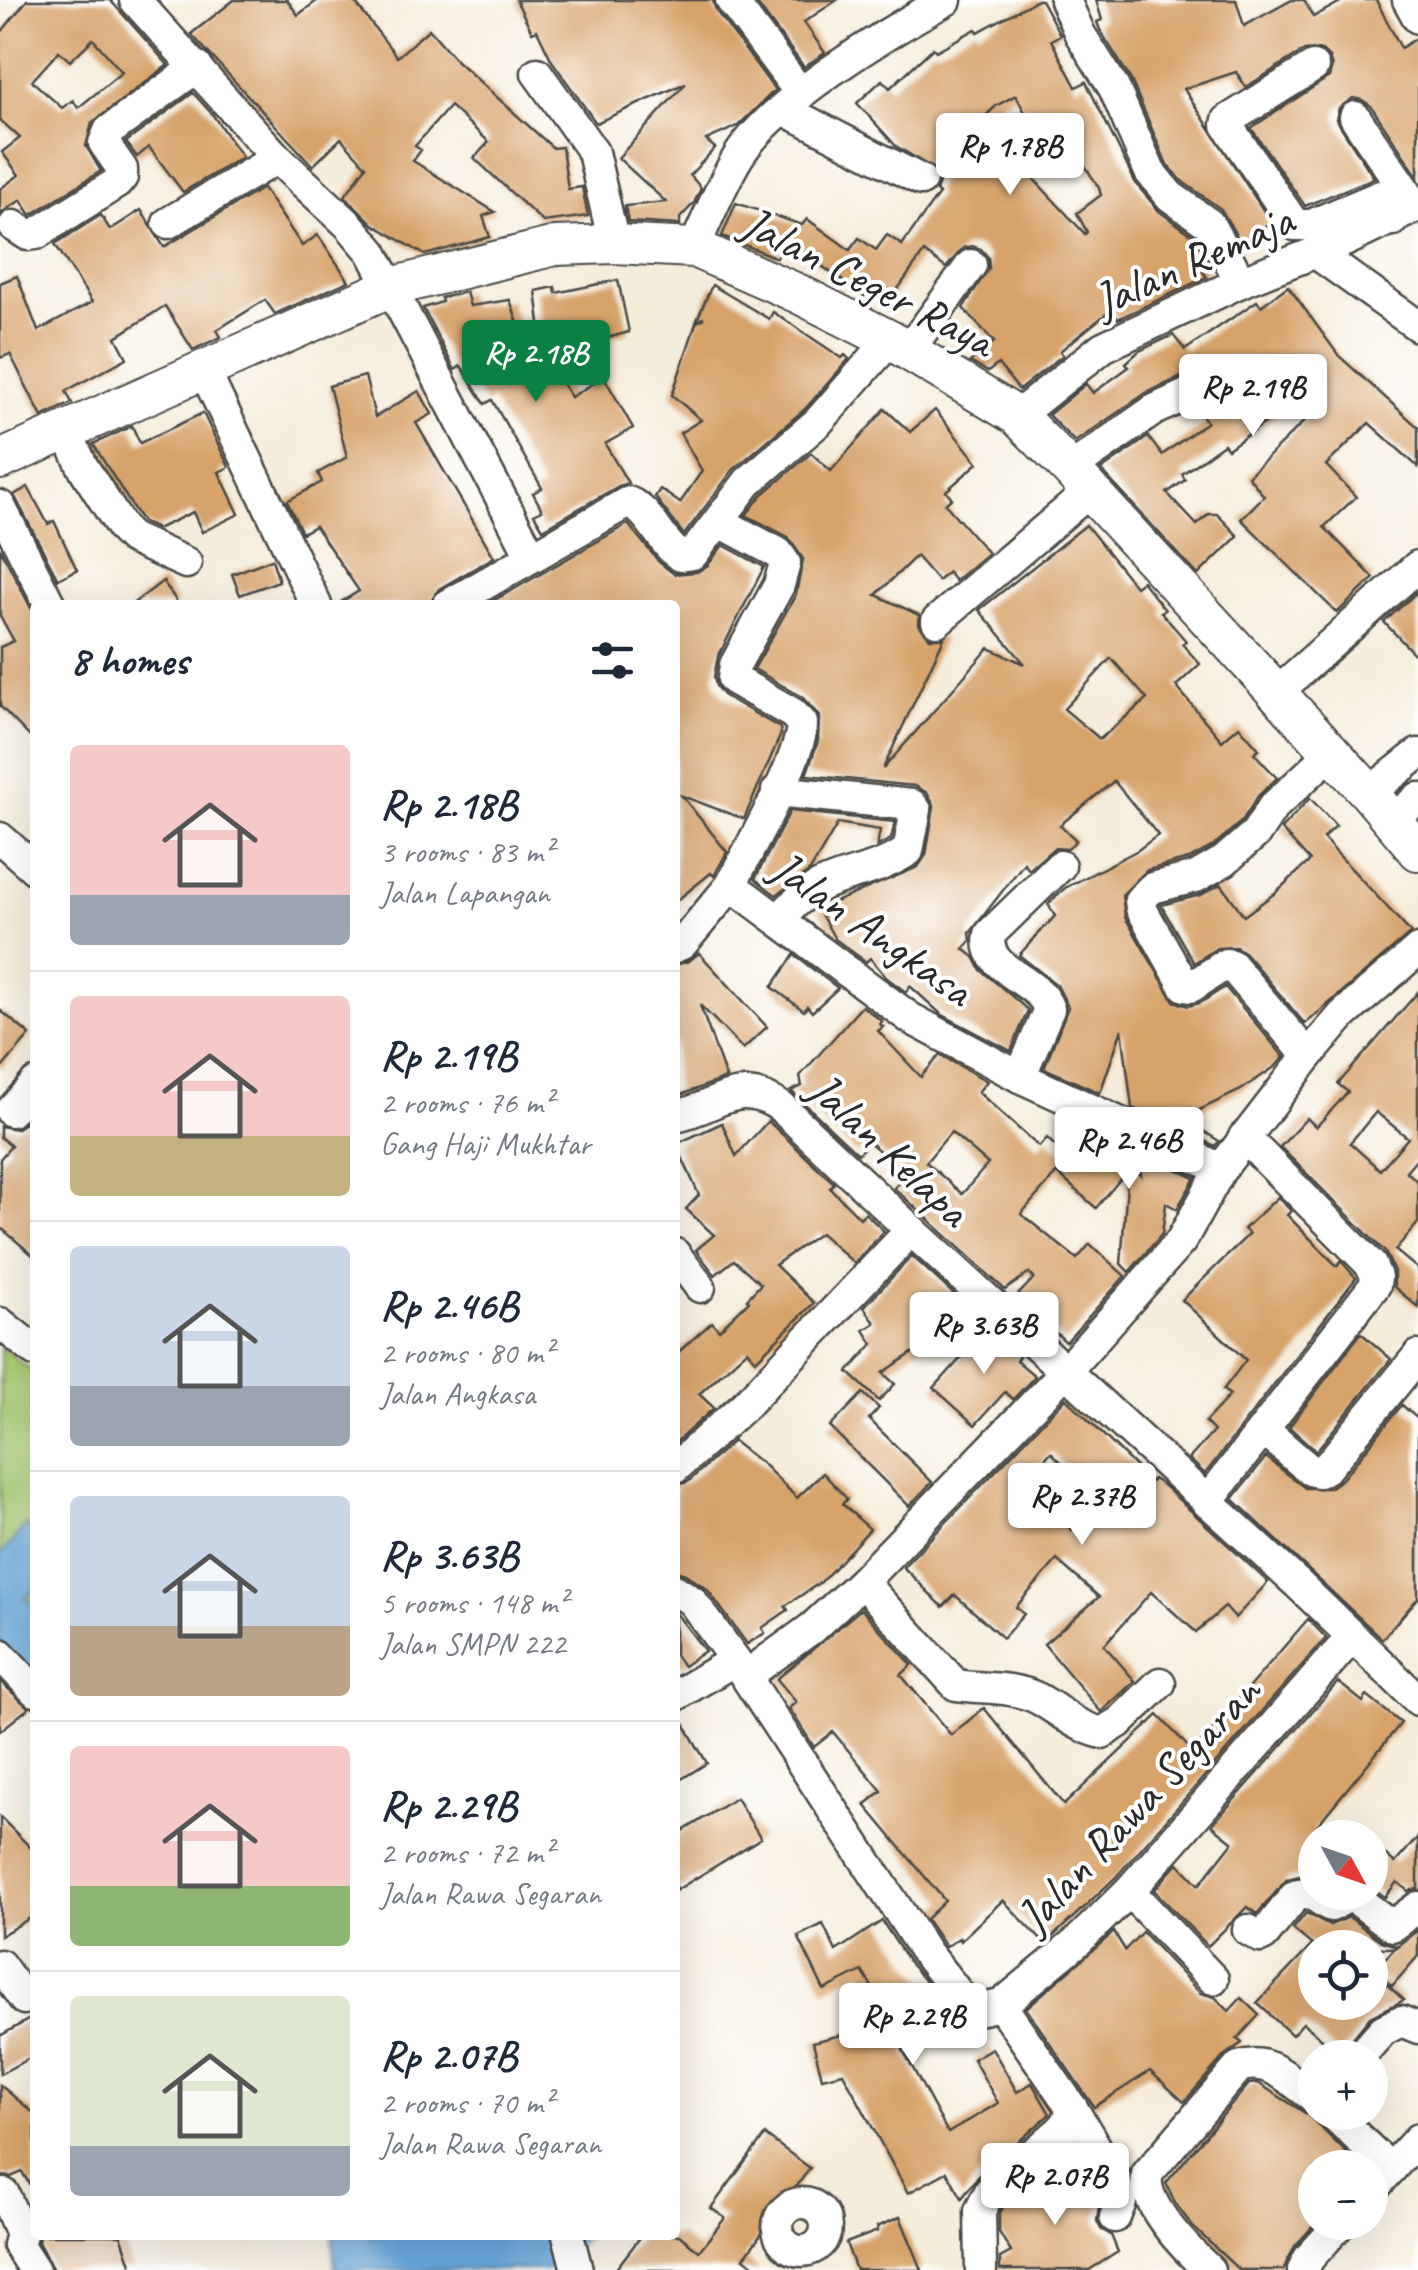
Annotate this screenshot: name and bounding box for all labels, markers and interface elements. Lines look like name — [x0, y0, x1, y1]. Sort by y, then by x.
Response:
pin: Rp 1.78B — [907, 113, 1113, 198]
text: Rp 1.78B — [958, 125, 1062, 166]
street label: Jalan Remaja — [1082, 188, 1305, 331]
street label: Jalan Ceger Raya — [730, 191, 1008, 372]
pin: Rp 2.18B — [433, 320, 639, 405]
text: Rp 2.18B — [484, 332, 588, 373]
pin: Rp 2.19B — [1150, 354, 1356, 439]
text: Rp 2.19B — [1201, 366, 1305, 407]
icon: filters — [585, 633, 640, 688]
text: 8 homes — [70, 634, 189, 687]
text: Rp 2.18B — [380, 778, 517, 831]
icon: home — [150, 785, 270, 905]
text: 3 rooms · 83 m² — [380, 831, 553, 872]
street label: Jalan Angkasa — [758, 836, 987, 1021]
text: Jalan Lapangan — [380, 872, 550, 913]
text: Rp 2.19B — [380, 1029, 516, 1082]
icon: home — [150, 1036, 270, 1156]
street label: Jalan Kelapa — [794, 1057, 985, 1241]
text: 2 rooms · 76 m² — [380, 1082, 553, 1123]
pin: Rp 2.46B — [1026, 1107, 1232, 1192]
text: Rp 2.46B — [1077, 1119, 1181, 1160]
text: Gang Haji Mukhtar — [380, 1123, 591, 1164]
text: Rp 2.46B — [380, 1279, 518, 1332]
icon: home — [150, 1286, 270, 1406]
pin: Rp 3.63B — [881, 1292, 1087, 1377]
text: Rp 3.63B — [932, 1304, 1036, 1345]
text: 2 rooms · 80 m² — [380, 1332, 553, 1373]
text: Jalan Angkasa — [380, 1373, 535, 1414]
pin: Rp 2.37B — [979, 1463, 1185, 1548]
text: Rp 2.37B — [1030, 1475, 1134, 1516]
text: Rp 3.63B — [380, 1529, 518, 1582]
icon: home — [150, 1536, 270, 1656]
text: 5 rooms · 148 m² — [380, 1582, 567, 1623]
text: Jalan SMPN 222 — [380, 1623, 566, 1664]
street label: Jalan Rawa Segaran — [1002, 1661, 1275, 1947]
text: Rp 2.29B — [380, 1779, 516, 1832]
icon: home — [150, 1786, 270, 1906]
north arrow — [1298, 1820, 1388, 1910]
map controls — [1298, 1820, 1388, 2240]
text: 2 rooms · 72 m² — [380, 1832, 553, 1873]
text: Jalan Rawa Segaran — [380, 1873, 601, 1914]
button: locate — [1298, 1930, 1388, 2020]
pin: Rp 2.29B — [810, 1983, 1016, 2068]
text: Rp 2.29B — [861, 1995, 965, 2036]
text: Rp 2.07B — [380, 2029, 517, 2082]
icon: home — [150, 2036, 270, 2156]
button: + — [1298, 2040, 1388, 2130]
text: 2 rooms · 70 m² — [380, 2082, 553, 2123]
text: Jalan Rawa Segaran — [380, 2123, 601, 2164]
pin: Rp 2.07B — [952, 2143, 1158, 2228]
button: − — [1298, 2150, 1388, 2240]
text: Rp 2.07B — [1003, 2155, 1107, 2196]

